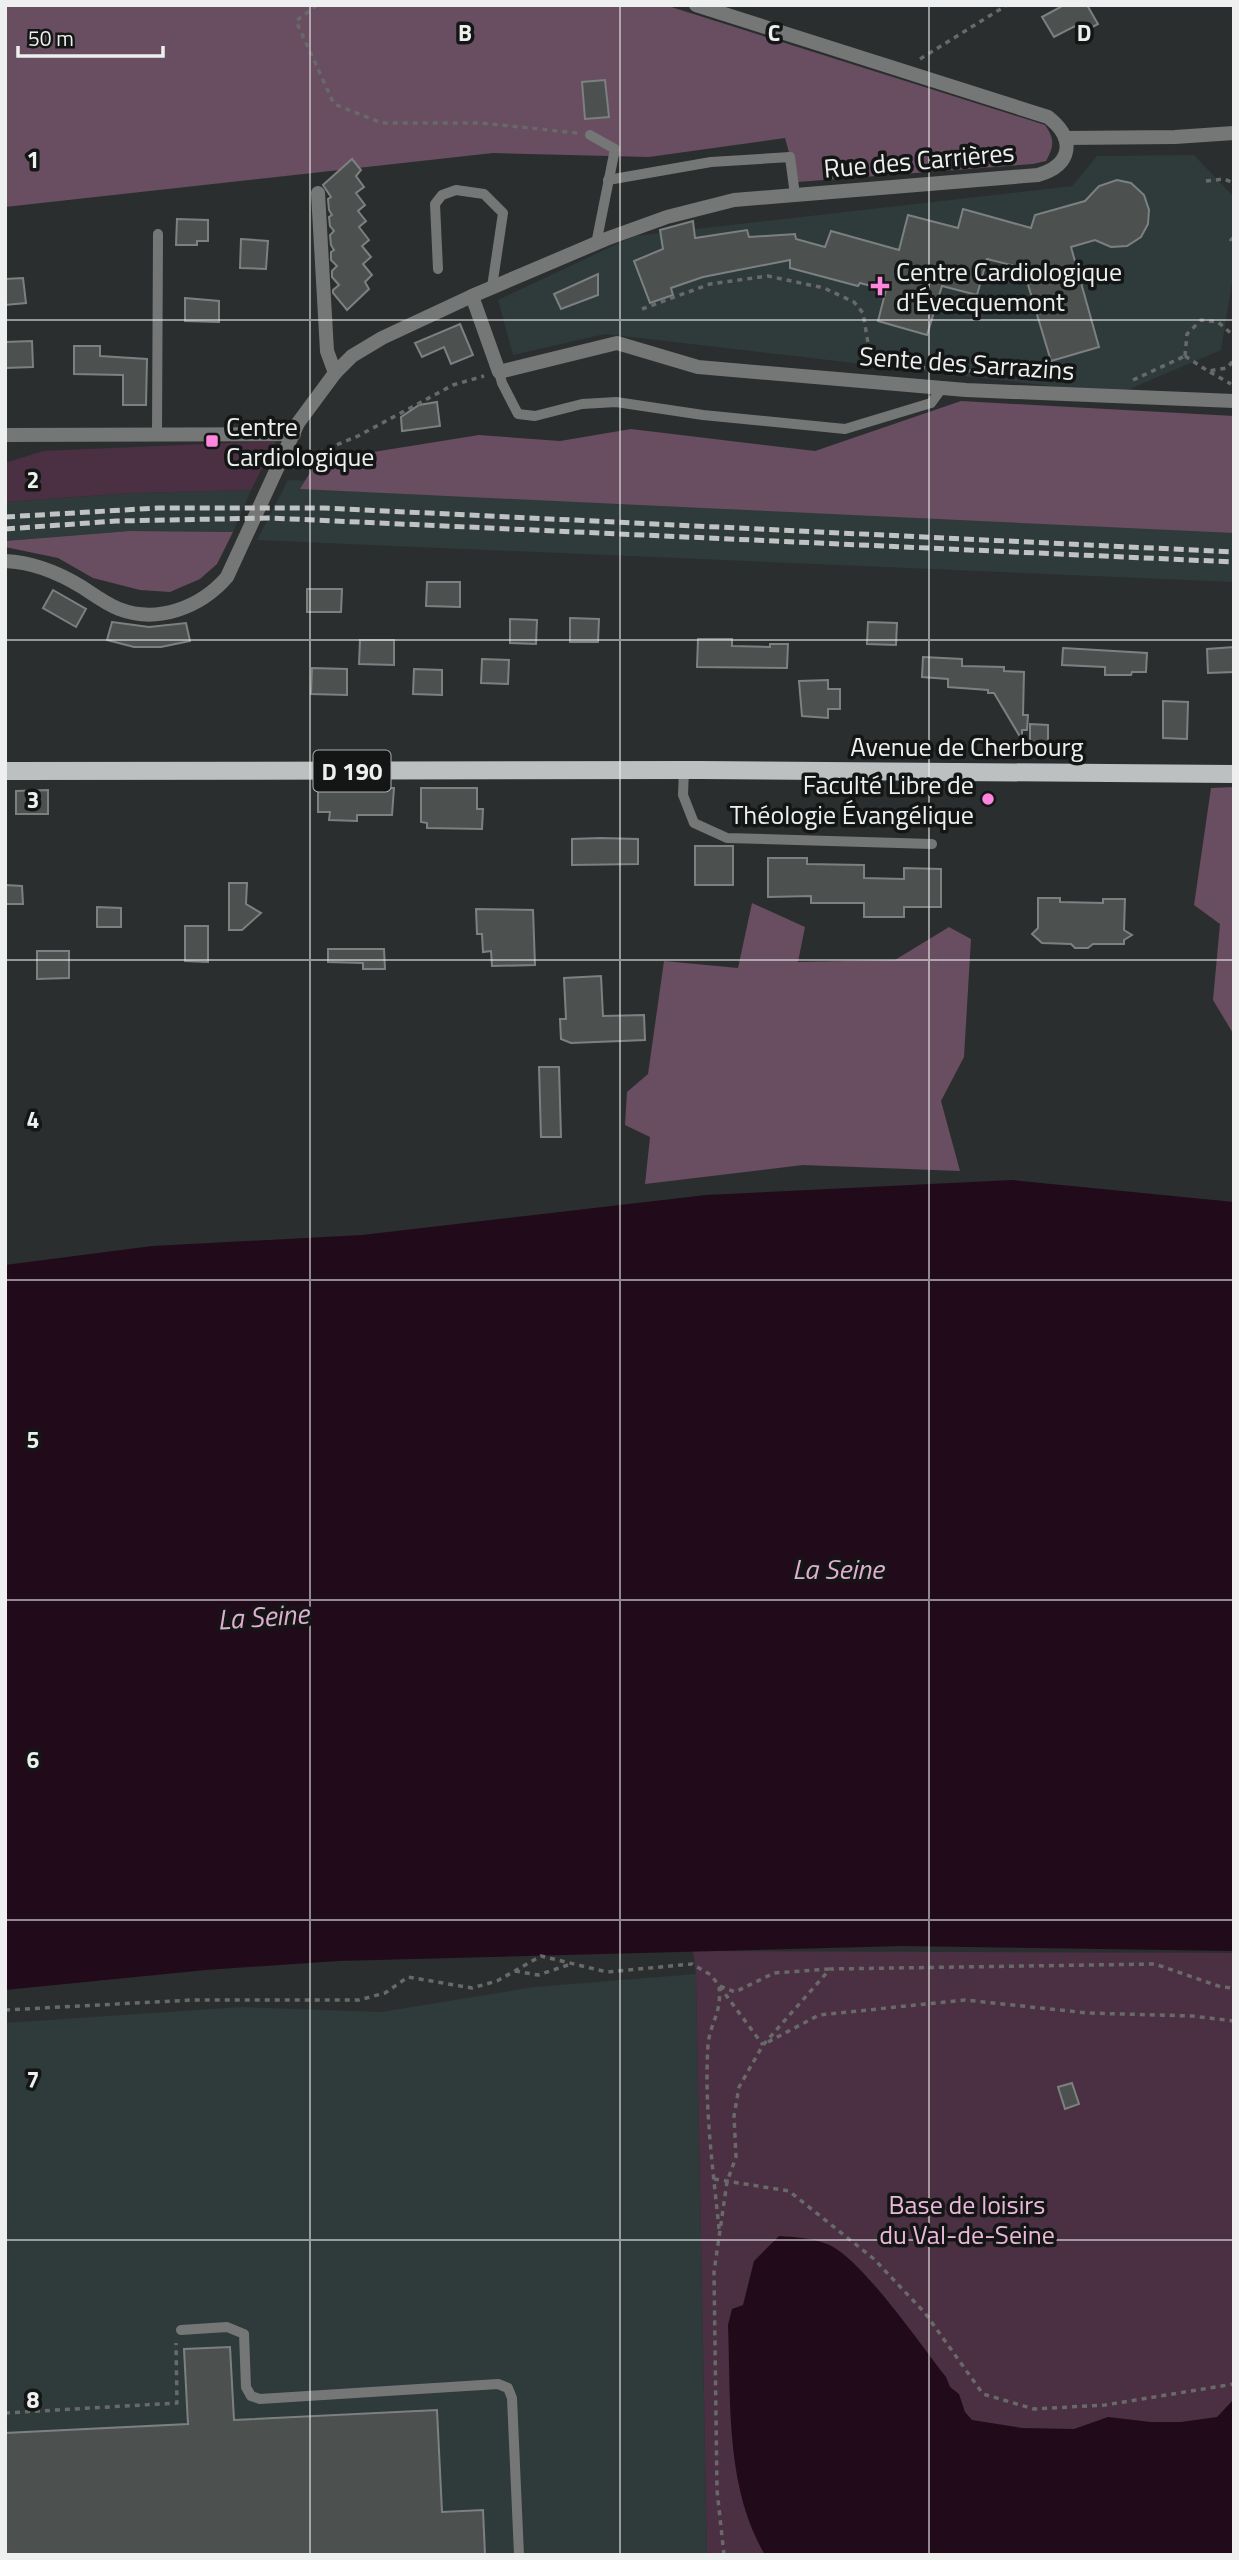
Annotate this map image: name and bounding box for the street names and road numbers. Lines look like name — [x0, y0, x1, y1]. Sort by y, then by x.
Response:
street label: Rue des Carrières — [822, 132, 1016, 188]
street label: Sente des Sarrazins — [858, 336, 1076, 390]
street label: Avenue de Cherbourg — [850, 727, 1084, 766]
road number: D 190 — [314, 750, 390, 792]

